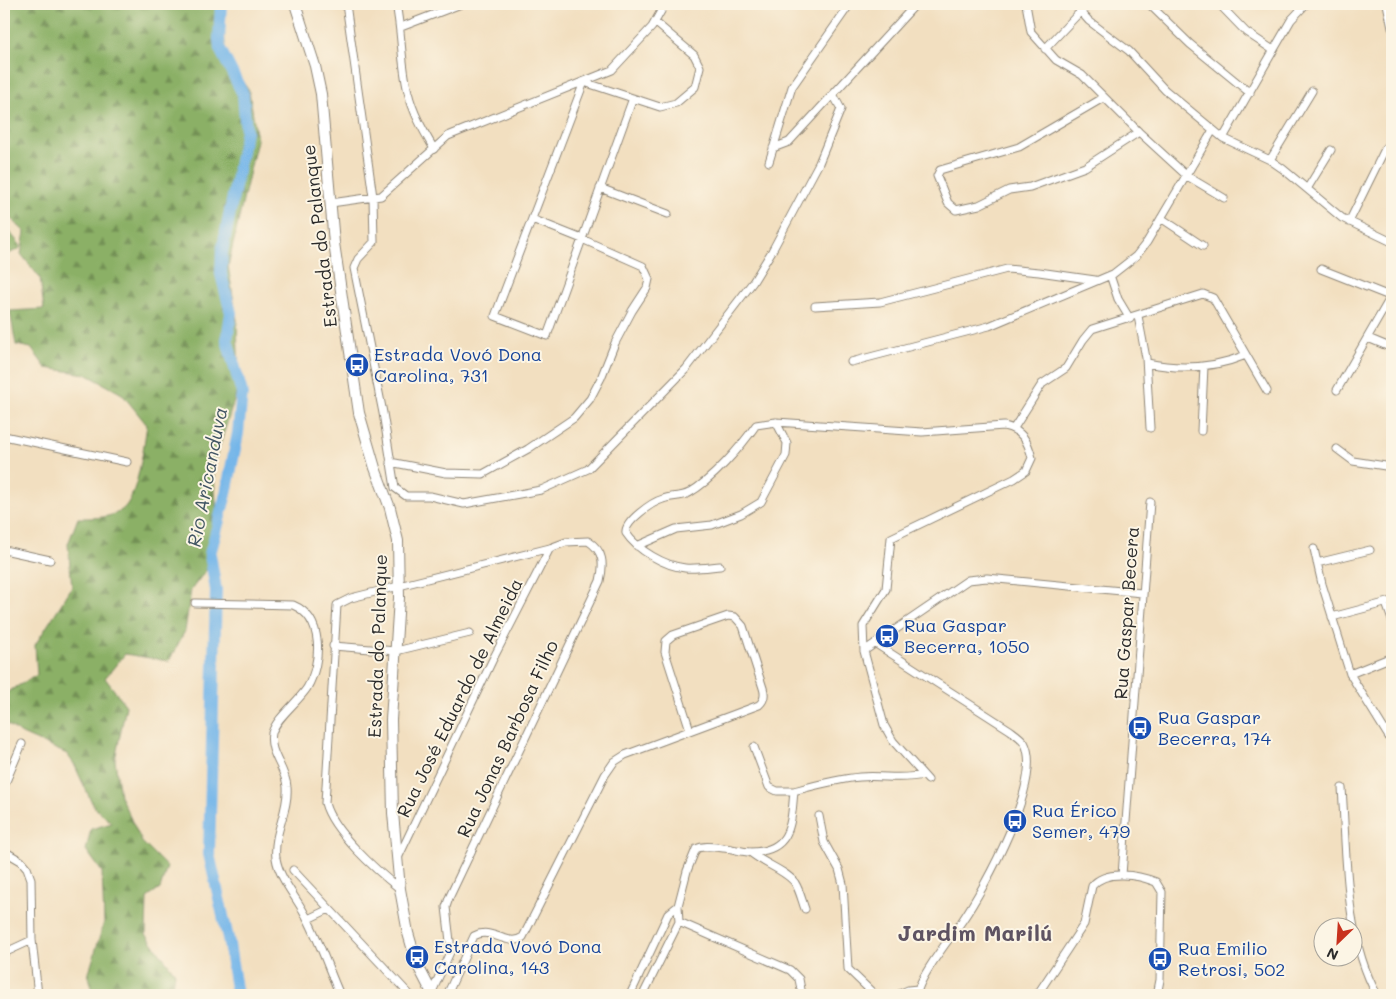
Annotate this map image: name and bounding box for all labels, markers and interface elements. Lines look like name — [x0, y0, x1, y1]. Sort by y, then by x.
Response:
street label: Estrada do Palanque — [296, 143, 342, 329]
place label: Estrada Vovó Dona Carolina, 731 — [374, 342, 542, 387]
bus stop icon: Estrada Vovó Dona Carolina, 731 — [344, 352, 370, 378]
water label: Rio Aricanduva — [181, 405, 232, 549]
street label: Rua Gaspar Becera — [1108, 526, 1144, 700]
street label: Estrada do Palanque — [362, 554, 392, 738]
street label: Rua José Eduardo de Almeida — [391, 574, 528, 821]
place label: Rua Gaspar Becerra, 1050 — [904, 613, 1029, 658]
bus stop icon: Rua Gaspar Becerra, 1050 — [874, 623, 900, 649]
street label: Rua Jonas Barbosa Filho — [451, 636, 563, 841]
place label: Rua Gaspar Becerra, 174 — [1158, 705, 1272, 750]
bus stop icon: Rua Gaspar Becerra, 174 — [1127, 715, 1153, 741]
place label: Rua Érico Semer, 479 — [1032, 798, 1131, 843]
bus stop icon: Rua Érico Semer, 479 — [1002, 808, 1028, 834]
north arrow — [1314, 916, 1364, 966]
district label: Jardim Marilú — [898, 918, 1052, 947]
place label: Estrada Vovó Dona Carolina, 143 — [434, 934, 602, 979]
place label: Rua Emilio Retrosi, 502 — [1178, 936, 1285, 981]
text: N — [1323, 943, 1341, 965]
bus stop icon: Estrada Vovó Dona Carolina, 143 — [404, 944, 430, 970]
bus stop icon: Rua Emilio Retrosi, 502 — [1147, 946, 1173, 972]

